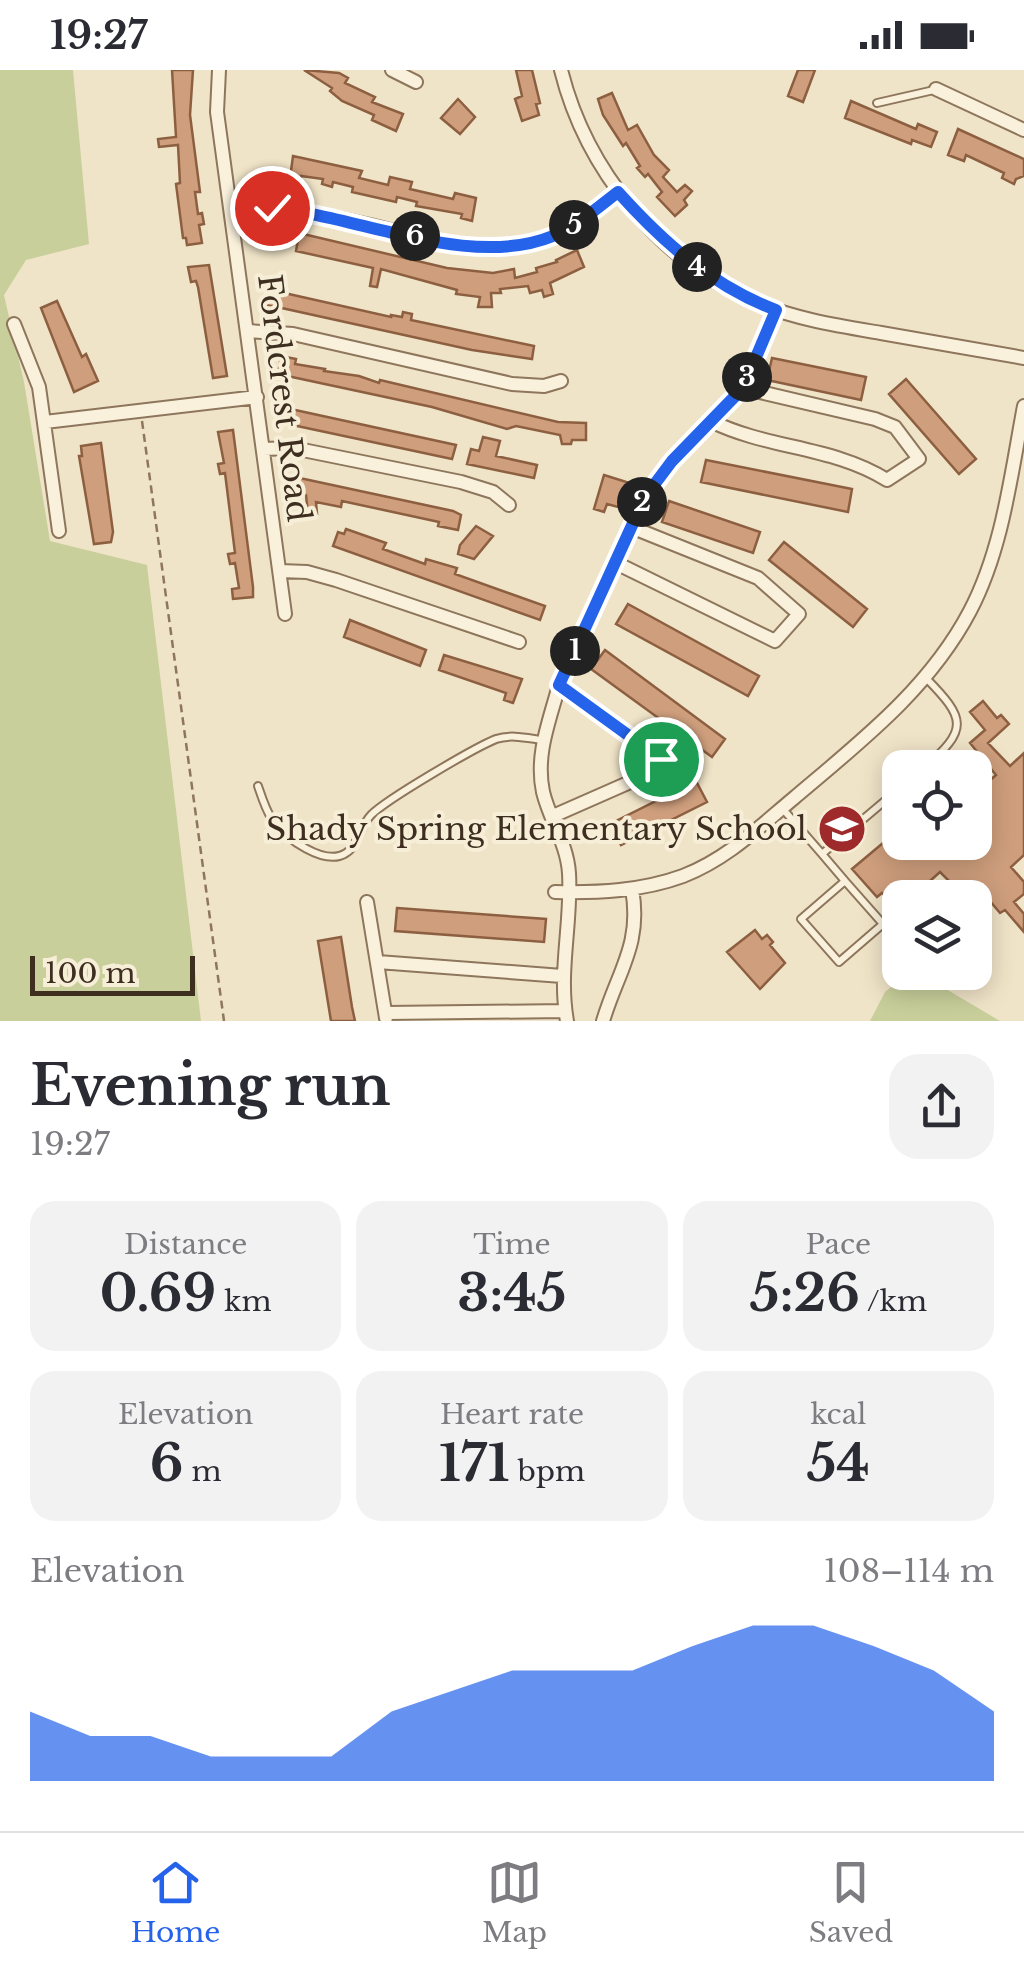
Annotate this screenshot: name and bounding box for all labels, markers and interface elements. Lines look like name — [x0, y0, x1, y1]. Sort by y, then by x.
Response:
text: 19:27 — [50, 12, 147, 59]
pin — [230, 166, 315, 251]
icon: check — [245, 181, 300, 236]
pin: 5 — [549, 200, 599, 250]
text: 5 — [566, 207, 582, 242]
pin: 6 — [390, 211, 440, 261]
text: 6 — [406, 218, 424, 253]
pin: 4 — [672, 242, 722, 292]
text: 4 — [688, 249, 706, 284]
street label: Fordcrest Road — [249, 272, 319, 524]
pin: 3 — [722, 352, 772, 402]
text: 3 — [738, 359, 756, 394]
pin: 2 — [617, 477, 667, 527]
text: 2 — [633, 484, 651, 519]
pin: 1 — [550, 626, 600, 676]
text: 1 — [569, 633, 581, 668]
pin — [619, 717, 704, 802]
icon: arrive — [634, 732, 689, 787]
map controls — [882, 750, 992, 990]
button: locate — [882, 750, 992, 860]
school or university icon: Shady Spring Elementary School — [816, 803, 868, 855]
place label: Shady Spring Elementary School — [266, 809, 807, 849]
button: layers — [882, 880, 992, 990]
scale bar — [30, 951, 195, 996]
text: 100 m — [45, 956, 136, 991]
text: Evening run — [30, 1052, 390, 1120]
button: share — [889, 1054, 994, 1159]
text: 19:27 — [30, 1124, 110, 1164]
text: Distance — [124, 1227, 247, 1262]
text: Time — [473, 1227, 551, 1262]
text: Pace — [806, 1227, 871, 1262]
text: 0.69 — [100, 1262, 216, 1325]
text: 3:45 — [457, 1262, 566, 1325]
text: 5:26 — [750, 1262, 860, 1325]
text: km — [216, 1284, 272, 1319]
text: /km — [860, 1284, 927, 1319]
text: Elevation — [118, 1397, 253, 1432]
text: Heart rate — [440, 1397, 584, 1432]
text: kcal — [810, 1397, 866, 1432]
text: 6 — [150, 1432, 183, 1495]
text: 171 — [439, 1432, 510, 1495]
text: 54 — [807, 1432, 870, 1495]
text: m — [183, 1454, 222, 1489]
text: bpm — [510, 1454, 585, 1489]
text: Elevation — [30, 1551, 184, 1591]
text: 108–114 m — [824, 1551, 994, 1591]
tab: Home — [131, 1855, 220, 1950]
tab: Map — [482, 1855, 547, 1950]
tab: Saved — [809, 1855, 893, 1950]

